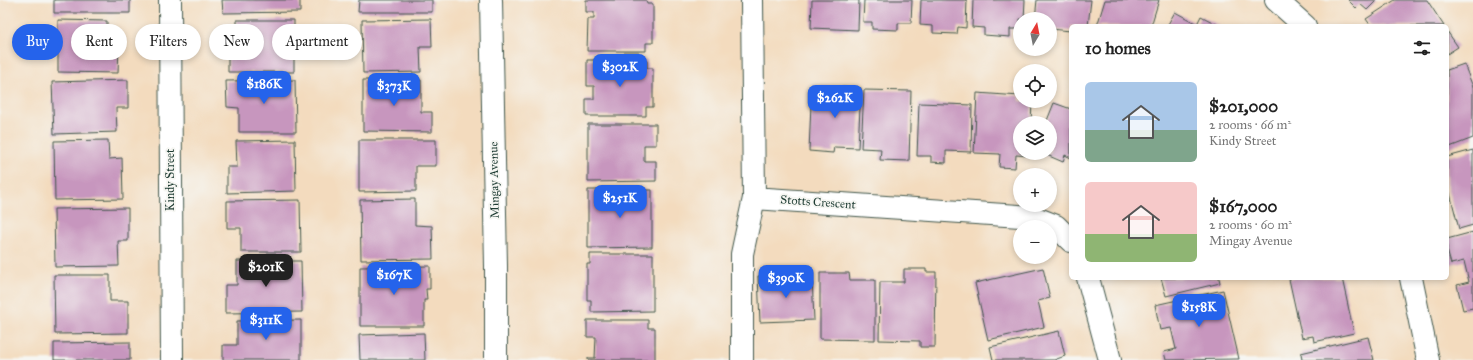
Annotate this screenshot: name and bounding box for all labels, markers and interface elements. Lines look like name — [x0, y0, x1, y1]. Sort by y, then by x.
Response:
north arrow — [1013, 12, 1057, 56]
map controls — [1013, 12, 1057, 264]
chip: Buy — [12, 24, 63, 60]
chip: Rent — [71, 24, 127, 60]
chip: Filters — [135, 24, 201, 60]
chip: New — [209, 24, 264, 60]
chip: Apartment — [272, 24, 362, 60]
icon: filters — [1411, 37, 1433, 59]
text: 10 homes — [1085, 38, 1151, 59]
pin: $302K — [592, 54, 648, 88]
text: $302K — [602, 59, 638, 75]
button: locate — [1013, 64, 1057, 108]
pin: $186K — [236, 71, 292, 105]
pin: $373K — [366, 73, 422, 107]
text: $186K — [246, 76, 282, 92]
text: $373K — [377, 78, 411, 94]
pin: $262K — [807, 85, 863, 119]
text: $262K — [817, 90, 853, 106]
text: $201,000 — [1209, 96, 1278, 117]
icon: home — [1117, 98, 1165, 146]
button: layers — [1013, 116, 1057, 160]
text: 2 rooms · 66 m² — [1209, 117, 1291, 133]
text: Kindy Street — [1209, 133, 1276, 149]
street label: Mingay Avenue — [486, 141, 503, 219]
street label: Kindy Street — [163, 148, 177, 211]
button: + — [1013, 168, 1057, 212]
pin: $251K — [592, 185, 648, 219]
text: $251K — [603, 190, 637, 206]
street label: Stotts Crescent — [780, 192, 857, 212]
text: $167,000 — [1209, 196, 1278, 217]
icon: home — [1117, 198, 1165, 246]
text: 2 rooms · 60 m² — [1209, 217, 1292, 233]
button: − — [1013, 220, 1057, 264]
text: Mingay Avenue — [1209, 233, 1292, 249]
pin: $201K — [238, 254, 294, 288]
text: $201K — [248, 259, 284, 275]
pin: $167K — [366, 262, 422, 296]
pin: $390K — [758, 265, 814, 299]
text: $167K — [376, 267, 412, 283]
text: $390K — [768, 270, 804, 286]
pin: $158K — [1171, 294, 1227, 328]
text: $158K — [1181, 299, 1217, 315]
pin: $311K — [238, 307, 294, 341]
text: $311K — [250, 312, 282, 328]

